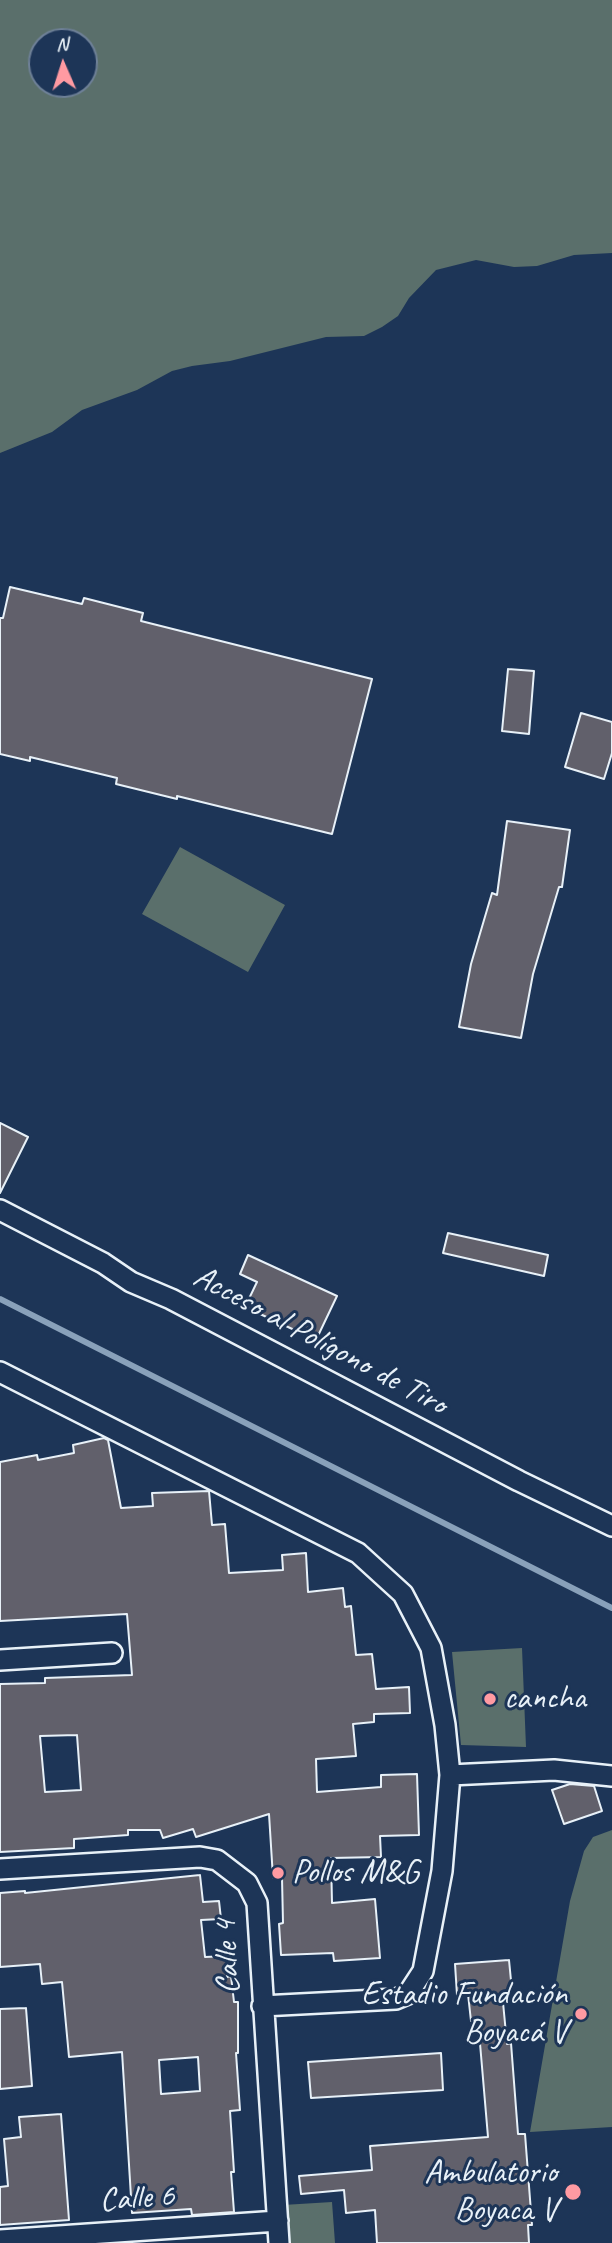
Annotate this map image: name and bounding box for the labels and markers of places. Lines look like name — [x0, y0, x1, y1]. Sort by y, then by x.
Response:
place label: cancha — [504, 1679, 586, 1719]
marker: cancha — [482, 1691, 498, 1707]
place label: Pollos M&G — [292, 1853, 418, 1893]
marker: Pollos M&G — [270, 1865, 286, 1881]
place label: Estadio Fundación Boyacá V — [361, 1975, 567, 2053]
marker: Estadio Fundación Boyacá V — [573, 2006, 589, 2022]
place label: Ambulatorio Boyaca V — [424, 2153, 557, 2231]
marker: Ambulatorio Boyaca V — [563, 2182, 583, 2202]

